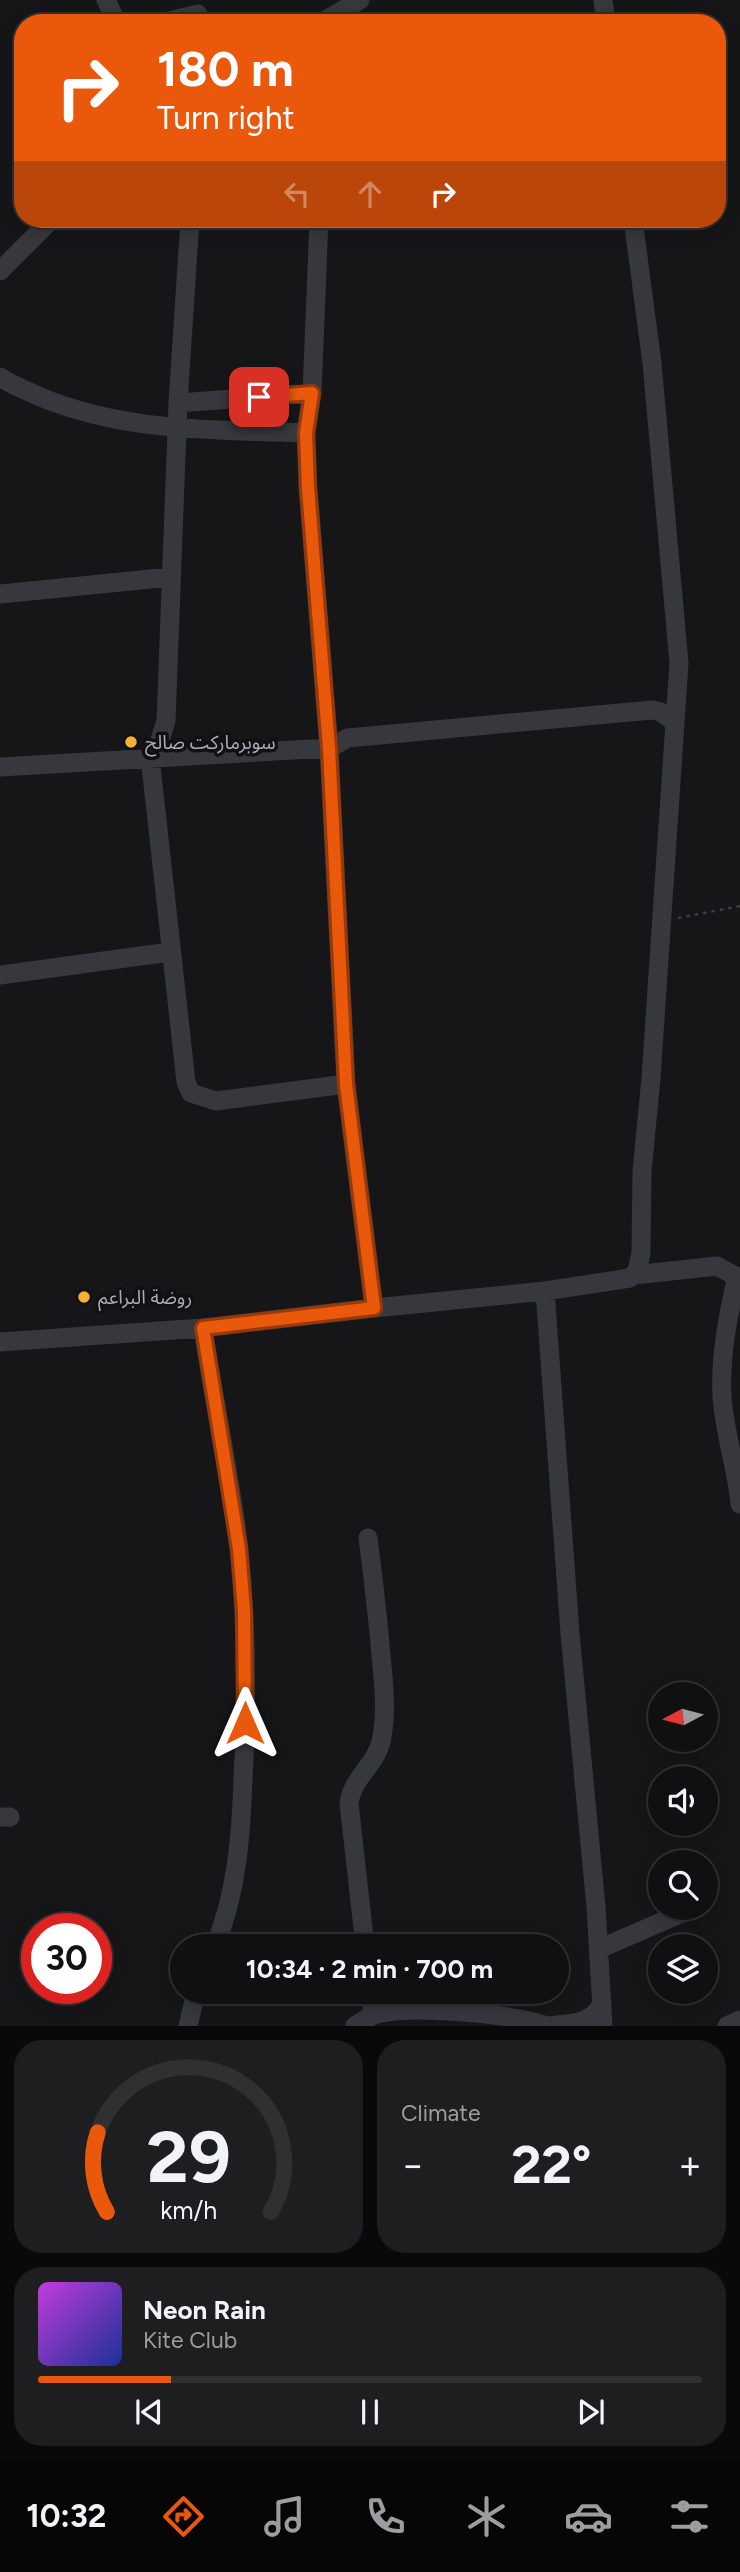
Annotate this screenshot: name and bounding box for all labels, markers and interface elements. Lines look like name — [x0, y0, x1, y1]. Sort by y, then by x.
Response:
text: 180 m — [157, 39, 294, 98]
icon: right — [42, 42, 133, 133]
text: Turn right — [157, 99, 295, 137]
icon: left — [278, 175, 316, 213]
icon: ahead — [351, 175, 389, 213]
icon: right — [424, 175, 462, 213]
pin — [229, 367, 289, 427]
icon: arrive — [240, 378, 278, 416]
place label: سوبرماركت صالح — [145, 731, 276, 757]
marker: سوبرماركت صالح — [123, 734, 139, 750]
place label: روضة البراعم — [98, 1286, 192, 1312]
marker: روضة البراعم — [76, 1289, 92, 1305]
north arrow — [648, 1682, 718, 1752]
map controls — [648, 1682, 718, 2004]
position arrow — [208, 1686, 282, 1760]
button: sound — [648, 1766, 718, 1836]
button: search — [648, 1850, 718, 1920]
speed limit sign: 30 — [21, 1913, 112, 2004]
button: layers — [648, 1934, 718, 2004]
text: 10:34 · 2 min · 700 m — [246, 1953, 493, 1985]
text: Climate — [401, 2099, 480, 2127]
text: 29 — [146, 2114, 231, 2201]
text: 22° — [512, 2134, 591, 2196]
text: − — [401, 2142, 425, 2188]
text: + — [678, 2142, 702, 2188]
text: km/h — [160, 2195, 217, 2225]
text: Neon Rain — [143, 2294, 266, 2326]
text: Kite Club — [143, 2326, 237, 2354]
icon: previous — [130, 2393, 168, 2431]
icon: pause — [351, 2393, 389, 2431]
icon: next — [572, 2393, 610, 2431]
icon: directions — [159, 2492, 208, 2541]
icon: music — [260, 2492, 309, 2541]
icon: phone — [361, 2492, 410, 2541]
icon: climate — [462, 2492, 511, 2541]
icon: car — [564, 2492, 613, 2541]
icon: filters — [665, 2492, 714, 2541]
text: 10:32 — [26, 2497, 106, 2535]

